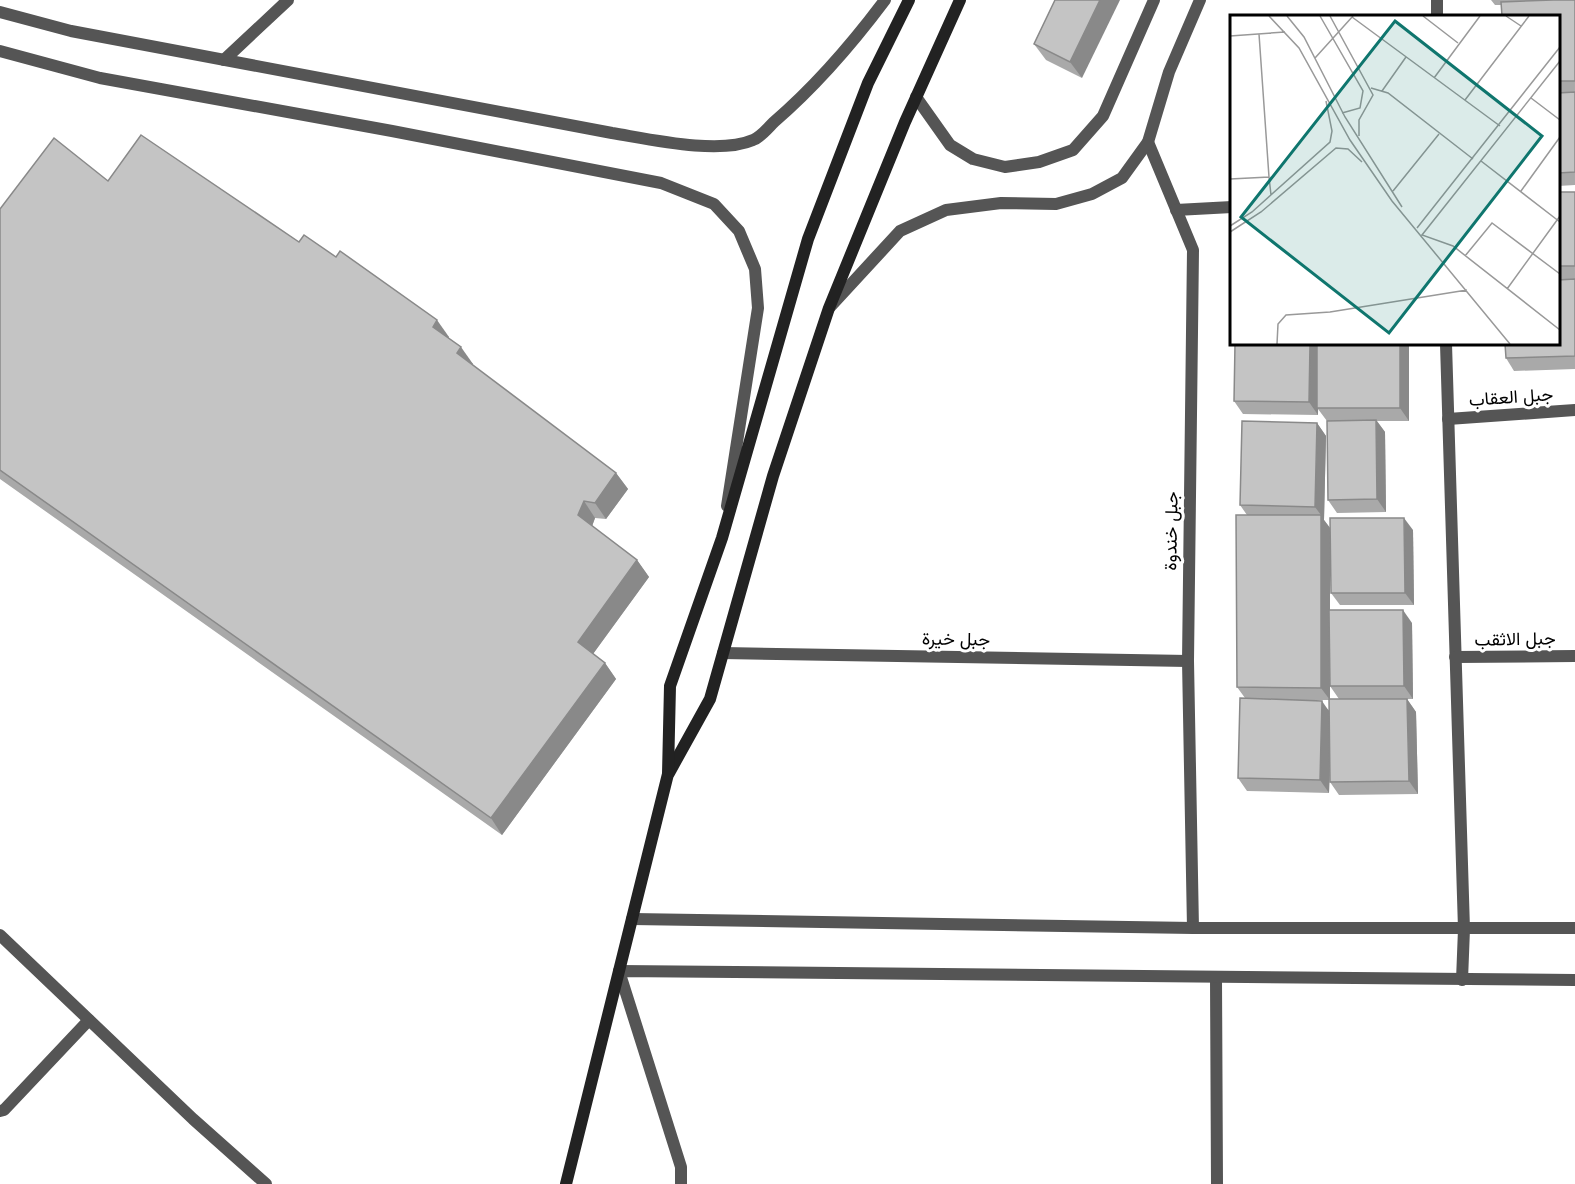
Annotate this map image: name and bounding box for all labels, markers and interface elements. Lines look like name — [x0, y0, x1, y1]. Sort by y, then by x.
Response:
inset map — [1230, 15, 1560, 345]
street label: جبل العقاب — [1468, 384, 1554, 411]
street label: جبل خندوة — [1160, 491, 1183, 571]
street label: جبل خيرة — [922, 628, 990, 651]
street label: جبل الاثقب — [1474, 628, 1556, 651]

